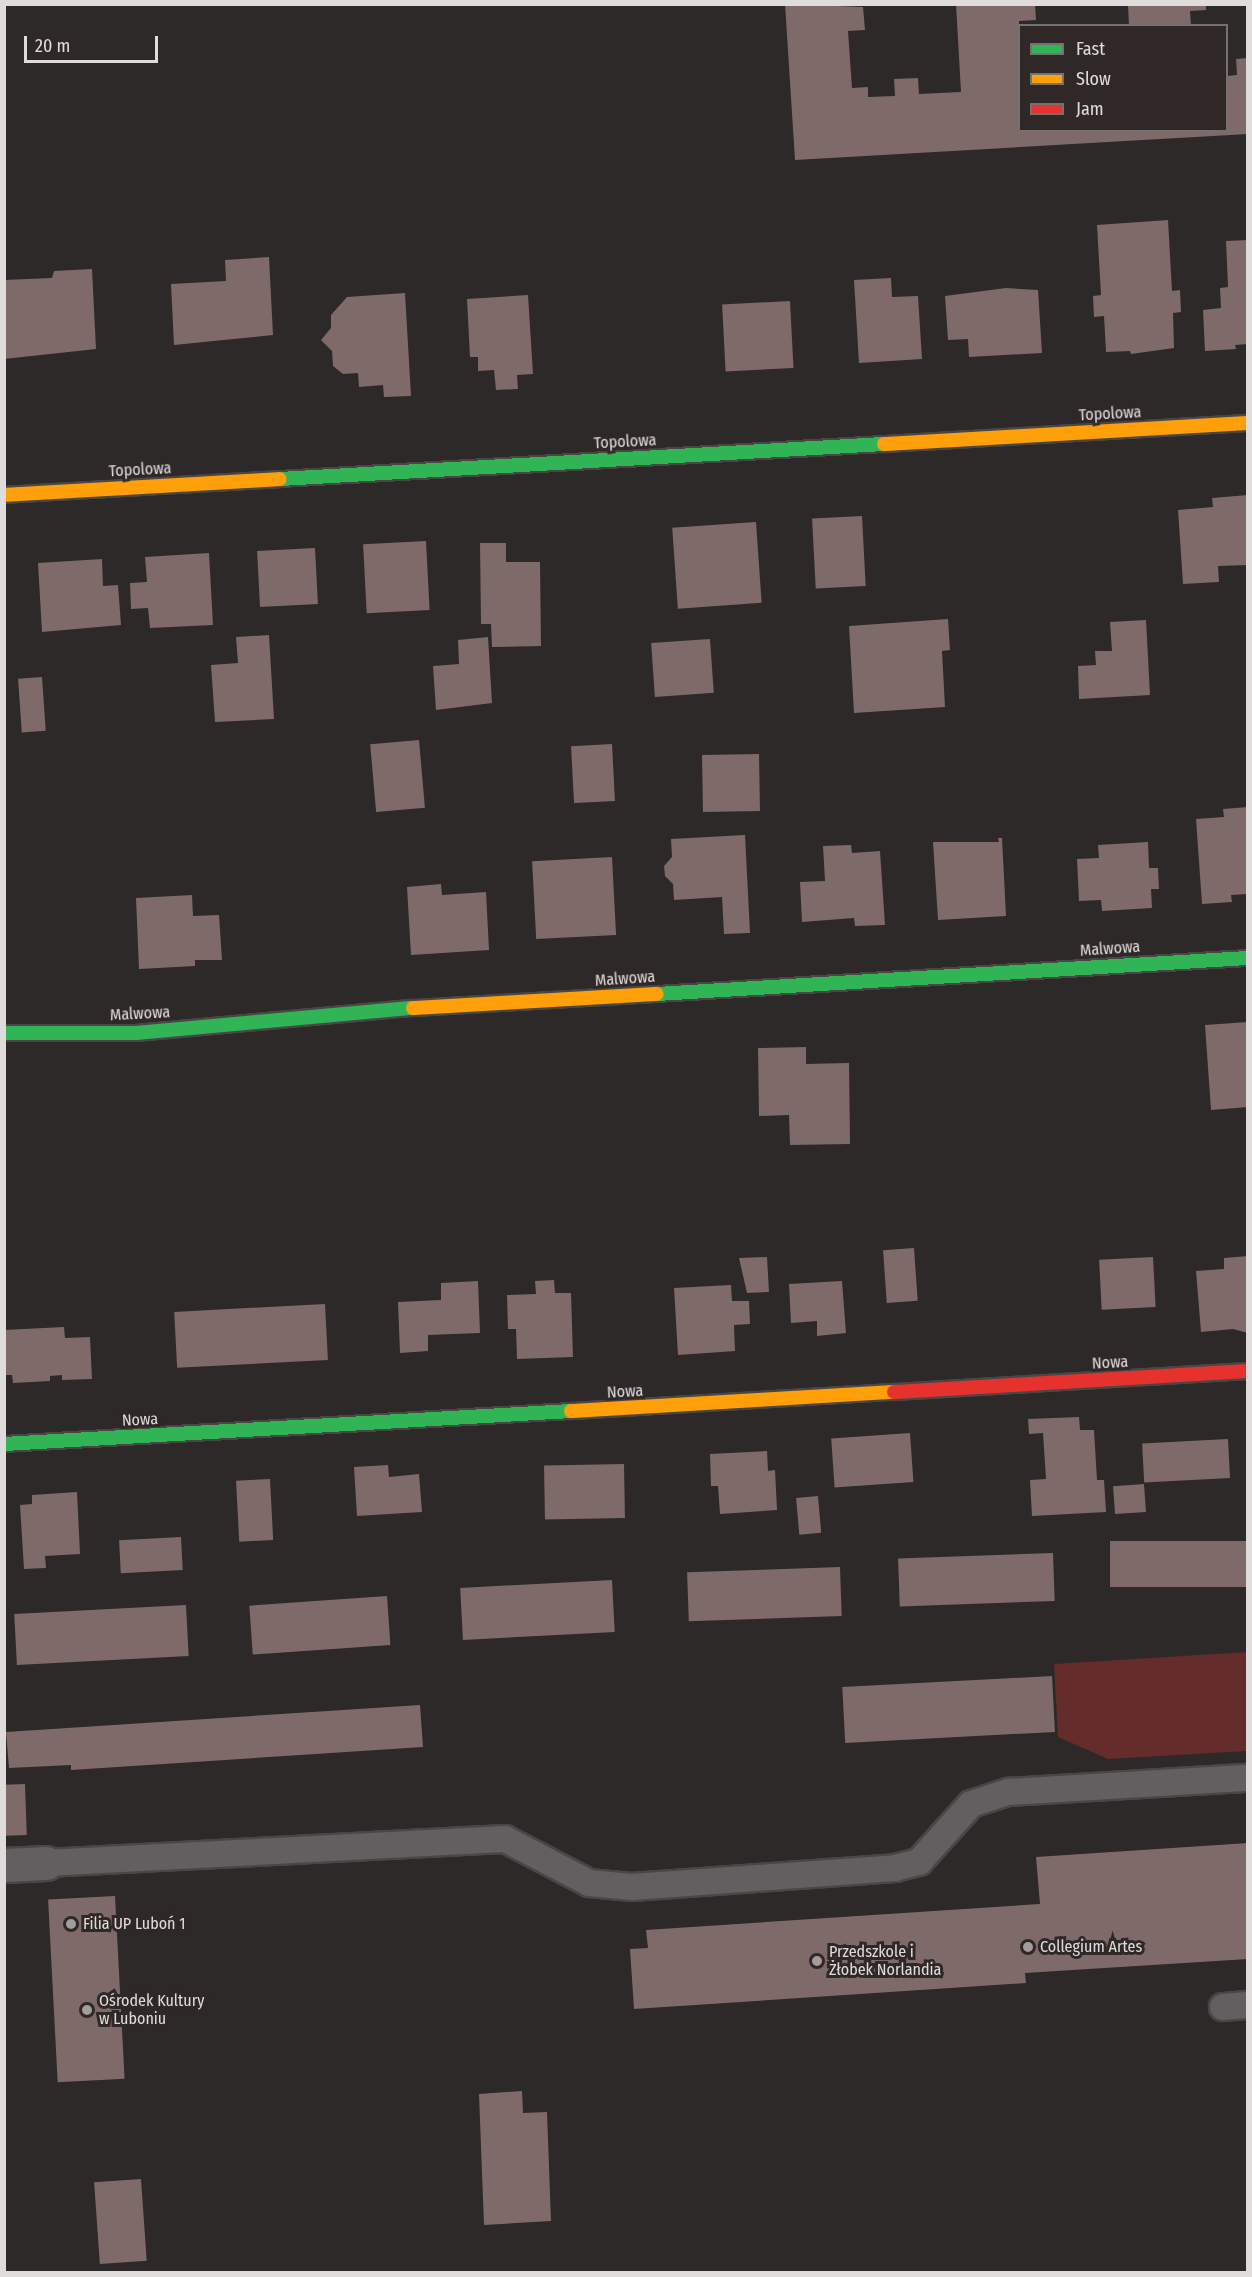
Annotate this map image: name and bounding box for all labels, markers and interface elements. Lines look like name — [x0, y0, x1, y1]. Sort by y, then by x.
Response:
scale bar — [27, 24, 160, 62]
legend — [1018, 24, 1228, 132]
text: 20 m — [35, 35, 70, 57]
text: Fast — [1076, 38, 1105, 60]
text: Slow — [1076, 68, 1111, 90]
text: Jam — [1076, 98, 1104, 120]
street label: Topolowa — [1078, 403, 1142, 425]
street label: Topolowa — [593, 431, 657, 453]
street label: Topolowa — [108, 459, 172, 481]
street label: Malwowa — [1079, 937, 1141, 961]
street label: Malwowa — [594, 967, 656, 991]
street label: Malwowa — [109, 1003, 171, 1025]
street label: Nowa — [1091, 1352, 1129, 1374]
street label: Nowa — [606, 1381, 644, 1403]
street label: Nowa — [121, 1409, 159, 1431]
place label: Filia UP Luboń 1 — [83, 1914, 185, 1934]
marker: Filia UP Luboń 1 — [64, 1917, 78, 1931]
place label: Collegium Artes — [1040, 1937, 1142, 1957]
marker: Collegium Artes — [1021, 1940, 1035, 1954]
place label: Przedszkole i Żłobek Norlandia — [829, 1942, 941, 1980]
marker: Przedszkole i Żłobek Norlandia — [810, 1954, 824, 1968]
place label: Ośrodek Kultury w Luboniu — [99, 1991, 204, 2029]
marker: Ośrodek Kultury w Luboniu — [80, 2003, 94, 2017]

